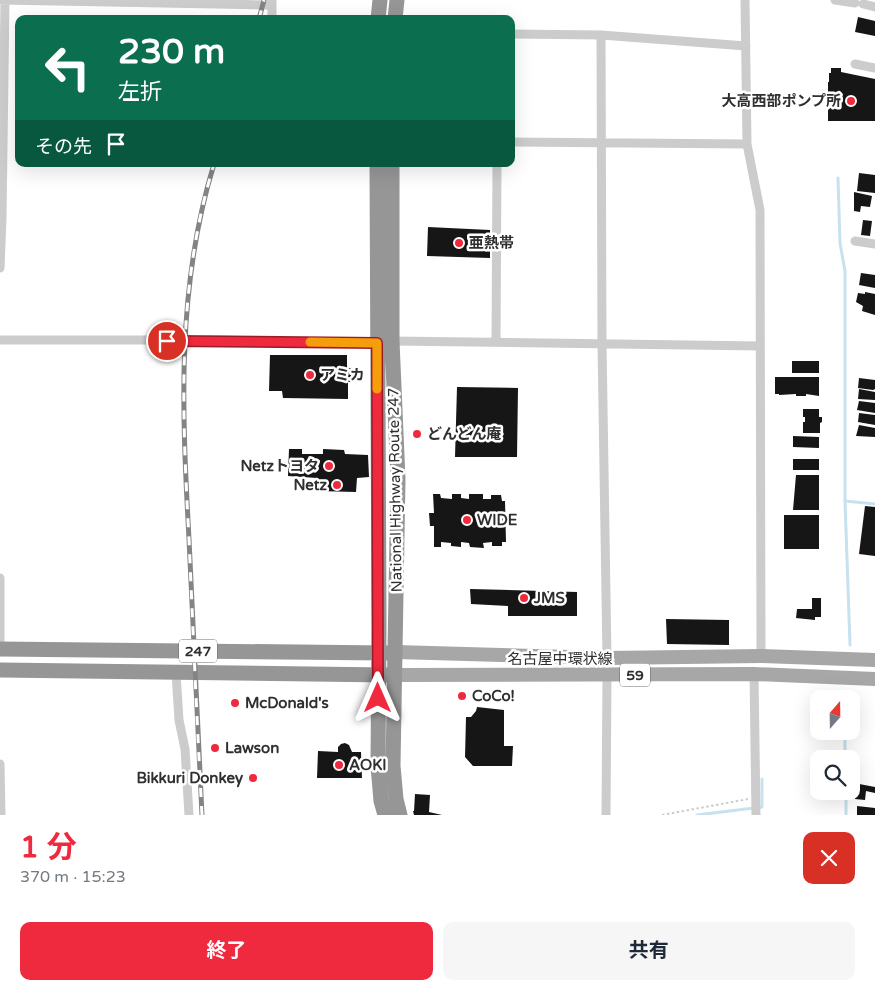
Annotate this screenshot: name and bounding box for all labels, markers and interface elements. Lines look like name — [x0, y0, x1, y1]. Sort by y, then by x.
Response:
text: 230 m — [118, 31, 225, 73]
icon: left — [35, 35, 100, 100]
text: 左折 — [118, 79, 162, 105]
place label: 大高西部ポンプ所 — [721, 92, 841, 110]
marker: 大高西部ポンプ所 — [845, 95, 857, 107]
icon: arrive — [102, 130, 130, 158]
text: その先 — [35, 136, 92, 158]
place label: 亜熱帯 — [469, 234, 514, 252]
marker: 亜熱帯 — [453, 237, 465, 249]
pin — [146, 320, 188, 362]
icon: arrive — [153, 327, 181, 355]
place label: アミカ — [320, 366, 365, 384]
marker: アミカ — [304, 369, 316, 381]
street label: National Highway Route 247 — [384, 387, 406, 593]
place label: どんどん庵 — [427, 425, 502, 443]
marker: どんどん庵 — [411, 428, 423, 440]
place label: Netzトヨタ — [240, 457, 319, 475]
marker: Netzトヨタ — [323, 460, 335, 472]
place label: Netz — [293, 476, 328, 494]
marker: Netz — [331, 479, 343, 491]
place label: WIDE — [477, 511, 518, 529]
marker: WIDE — [461, 514, 473, 526]
place label: JMS — [533, 589, 565, 607]
marker: JMS — [518, 592, 530, 604]
road number: 247 — [179, 640, 217, 662]
street label: 名古屋中環状線 — [507, 650, 613, 668]
road number: 59 — [620, 664, 650, 686]
position arrow — [351, 671, 403, 723]
place label: CoCo! — [472, 687, 515, 705]
marker: CoCo! — [456, 690, 468, 702]
north arrow — [810, 690, 860, 740]
map controls — [810, 690, 860, 800]
place label: McDonald's — [245, 694, 329, 712]
marker: McDonald's — [229, 697, 241, 709]
place label: Lawson — [225, 739, 279, 757]
marker: Lawson — [209, 742, 221, 754]
button: search — [810, 750, 860, 800]
place label: AOKI — [349, 756, 387, 774]
marker: AOKI — [333, 759, 345, 771]
place label: Bikkuri Donkey — [136, 769, 243, 788]
marker: Bikkuri Donkey — [247, 772, 259, 784]
text: 1 分 — [20, 829, 77, 866]
button: close — [803, 832, 855, 884]
text: 370 m · 15:23 — [20, 867, 126, 887]
button: 終了 — [20, 922, 433, 980]
button: 共有 — [443, 922, 855, 980]

